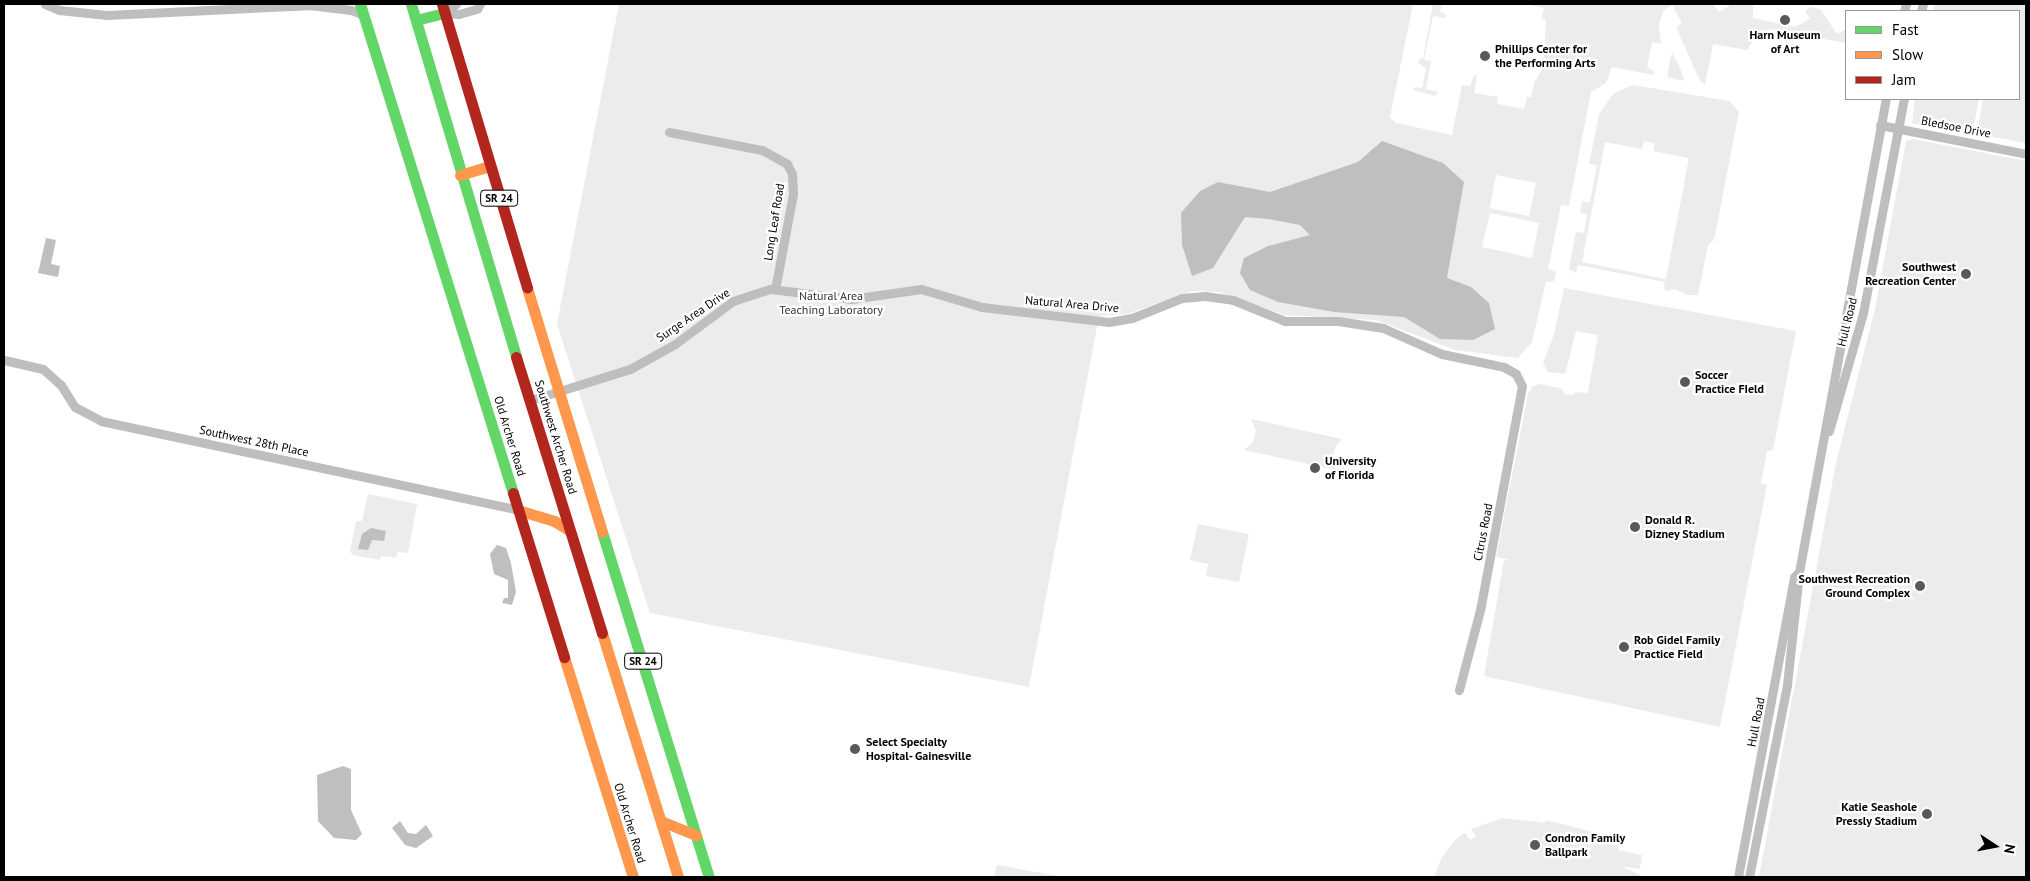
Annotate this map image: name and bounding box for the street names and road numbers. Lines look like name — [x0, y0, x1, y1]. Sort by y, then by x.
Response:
street label: Bledsoe Drive — [1920, 113, 1992, 141]
street label: Long Leaf Road — [761, 182, 787, 262]
road number: SR 24 — [479, 190, 519, 207]
street label: Surge Area Drive — [653, 285, 733, 345]
street label: Natural Area Drive — [1024, 293, 1120, 315]
street label: Hull Road — [1834, 296, 1860, 348]
street label: Southwest Archer Road — [532, 378, 580, 496]
street label: Old Archer Road — [491, 394, 529, 478]
street label: Southwest 28th Place — [198, 422, 310, 460]
street label: Citrus Road — [1470, 502, 1496, 562]
road number: SR 24 — [623, 652, 663, 669]
street label: Hull Road — [1744, 696, 1768, 748]
street label: Old Archer Road — [611, 781, 649, 865]

